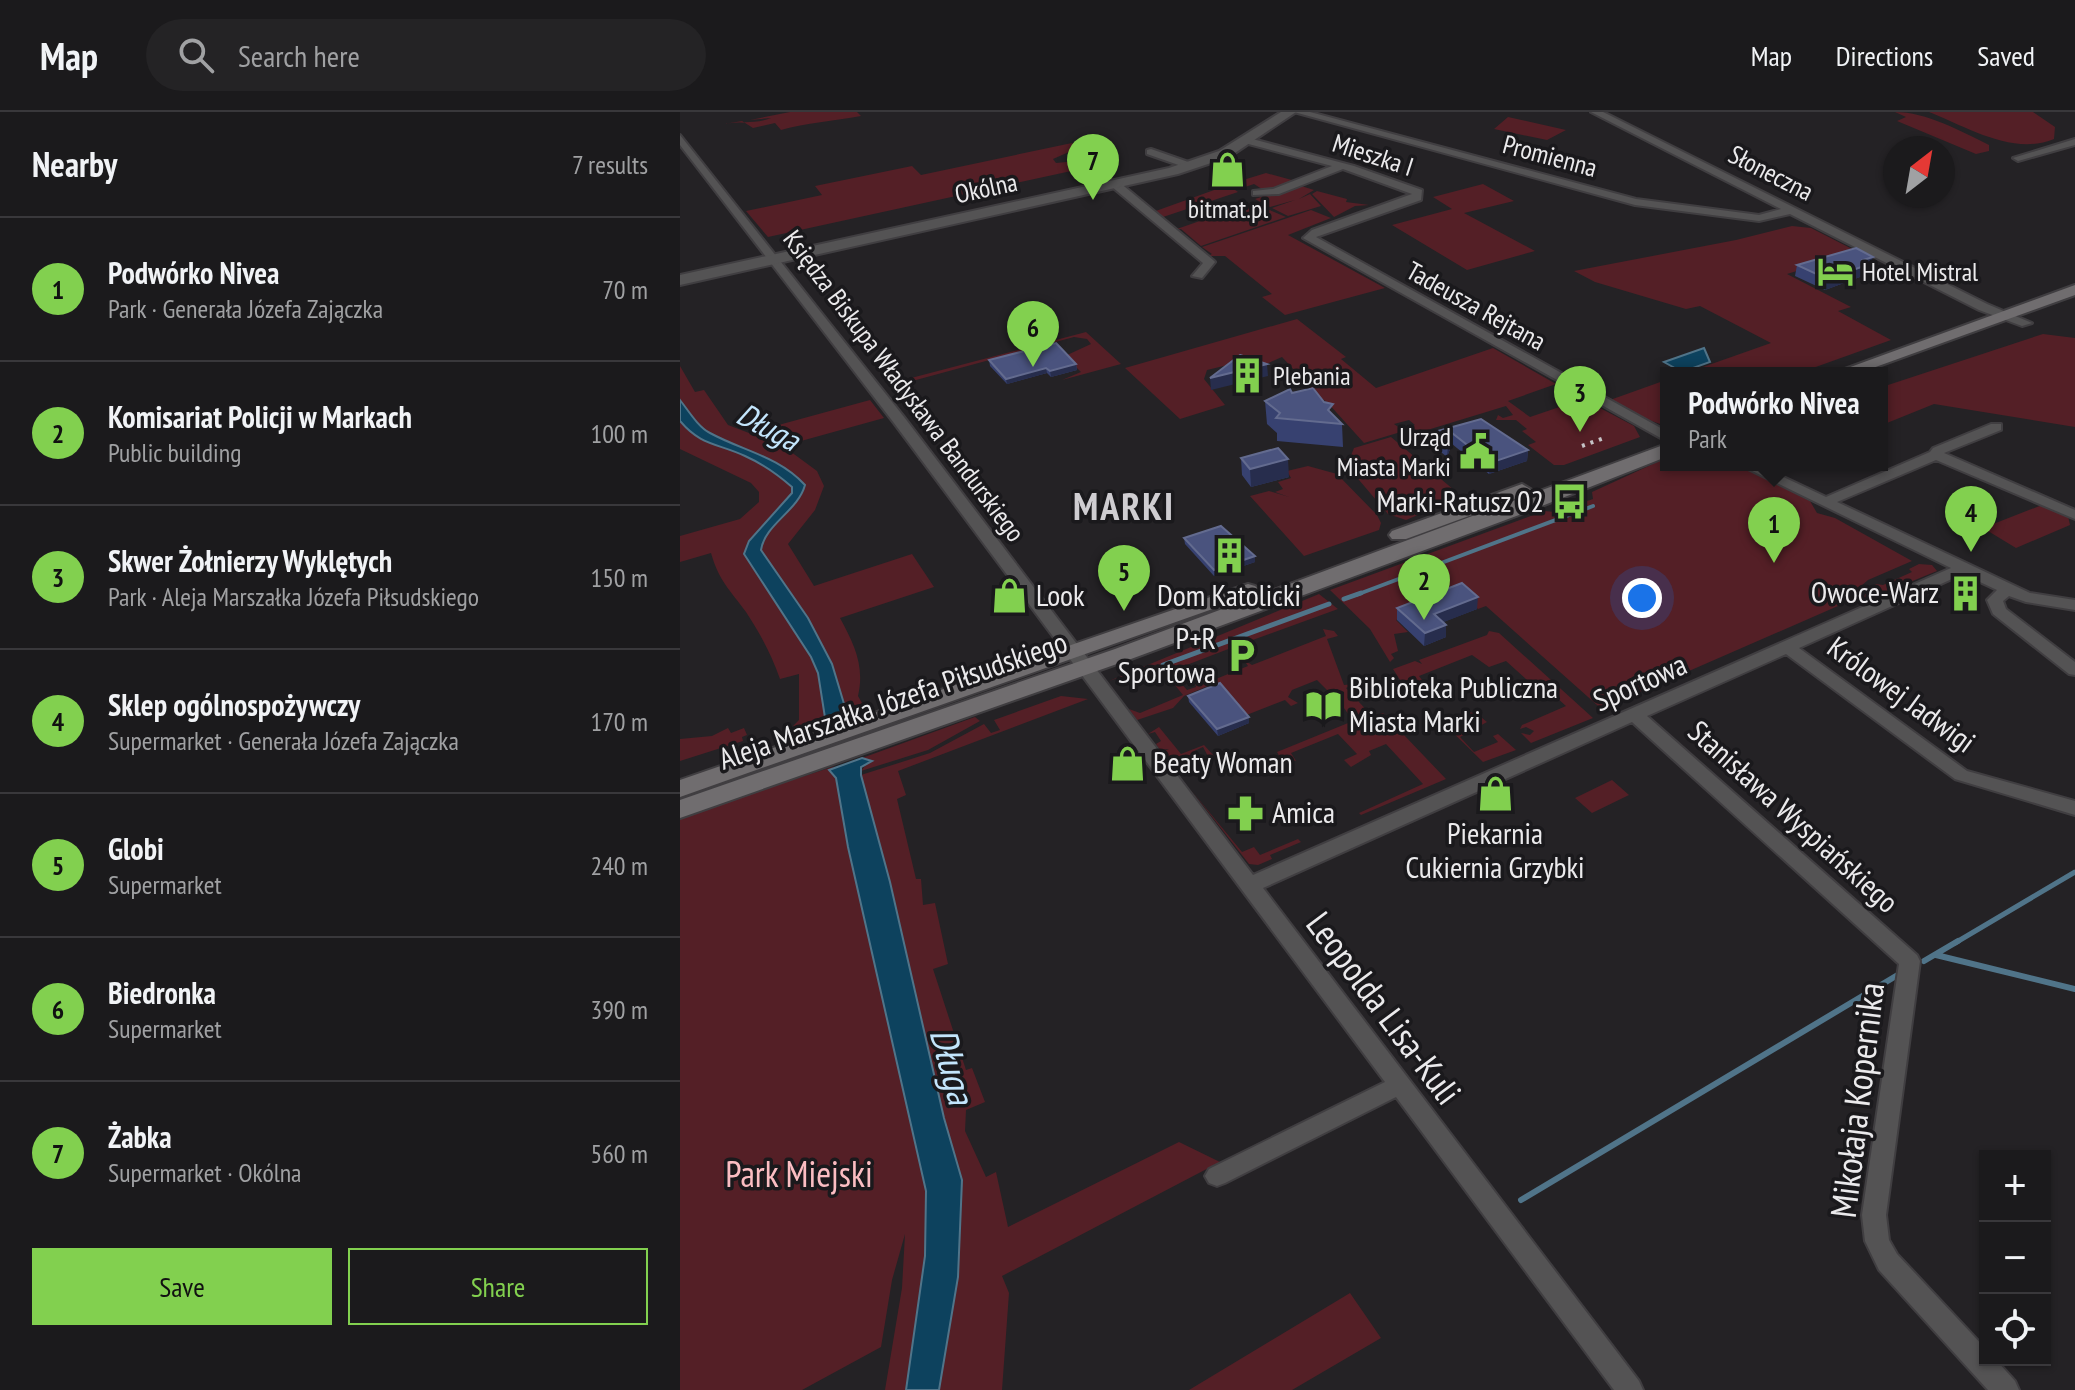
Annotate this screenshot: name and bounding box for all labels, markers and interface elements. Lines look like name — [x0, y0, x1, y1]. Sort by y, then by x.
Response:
search box — [146, 19, 706, 91]
text: Map — [40, 31, 98, 80]
icon: search — [174, 33, 218, 77]
text: Search here — [238, 36, 360, 75]
text: Map — [1751, 37, 1792, 74]
text: Directions — [1836, 37, 1933, 74]
text: Saved — [1977, 37, 2035, 74]
street label: Mieszka I — [1329, 126, 1418, 183]
street label: Promienna — [1500, 127, 1601, 184]
pin: 7 — [1067, 134, 1119, 200]
north arrow — [1883, 136, 1955, 208]
street label: Słoneczna — [1723, 137, 1819, 208]
text: Nearby — [32, 142, 117, 186]
text: 7 results — [572, 148, 648, 181]
shop icon: bitmat.pl — [1209, 151, 1247, 189]
street label: Okólna — [952, 165, 1020, 210]
place label: bitmat.pl — [1188, 192, 1268, 225]
street label: Księdza Biskupa Władysława Bandurskiego — [776, 223, 1032, 548]
text: Podwórko Nivea — [108, 253, 279, 292]
hotel icon: Hotel Mistral — [1817, 253, 1855, 291]
street label: Tadeusza Rejtana — [1401, 254, 1552, 357]
place label: Hotel Mistral — [1862, 255, 1978, 288]
text: 1 — [52, 273, 64, 306]
text: 70 m — [602, 273, 648, 306]
text: Park · Generała Józefa Zajączka — [108, 292, 383, 325]
pin: 6 — [1007, 301, 1059, 367]
building icon: Plebania — [1228, 357, 1266, 395]
place label: Plebania — [1273, 359, 1351, 392]
pin: 3 — [1554, 366, 1606, 432]
popup — [1660, 367, 1888, 471]
text: Podwórko Nivea — [1688, 383, 1860, 422]
water label: Długa — [730, 392, 809, 461]
text: Komisariat Policji w Markach — [108, 397, 412, 436]
text: 2 — [52, 417, 64, 450]
text: 100 m — [590, 417, 648, 450]
place label: Urząd Miasta Marki — [1337, 420, 1451, 483]
text: Park — [1688, 422, 1727, 455]
public building icon: Urząd Miasta Marki — [1458, 433, 1496, 471]
text: Public building — [108, 436, 241, 469]
district label: MARKI — [1073, 481, 1175, 530]
place label: Marki-Ratusz 02 — [1377, 481, 1544, 520]
bus stop icon: Marki-Ratusz 02 — [1551, 483, 1589, 521]
pin: 4 — [1945, 486, 1997, 552]
pin: 1 — [1748, 497, 1800, 563]
building icon: Dom Katolicki — [1210, 536, 1248, 574]
text: Skwer Żołnierzy Wyklętych — [108, 541, 392, 580]
pin: 5 — [1098, 545, 1150, 611]
pin: 2 — [1398, 554, 1450, 620]
text: 3 — [52, 561, 64, 594]
text: 150 m — [590, 561, 648, 594]
place label: Owoce-Warz — [1811, 572, 1939, 611]
building icon: Owoce-Warz — [1946, 574, 1984, 612]
place label: Look — [1036, 575, 1085, 614]
place label: Dom Katolicki — [1157, 575, 1301, 614]
shop icon: Look — [991, 577, 1029, 615]
your location — [1622, 578, 1662, 618]
text: Park · Aleja Marszałka Józefa Piłsudskiego — [108, 580, 479, 613]
place label: P+R Sportowa — [1118, 618, 1216, 691]
street label: Aleja Marszałka Józefa Piłsudskiego — [713, 622, 1072, 778]
street label: Królowej Jadwigi — [1820, 627, 1984, 761]
parking icon: P+R Sportowa — [1223, 637, 1261, 675]
street label: Sportowa — [1587, 644, 1692, 719]
place label: Biblioteka Publiczna Miasta Marki — [1349, 667, 1558, 740]
text: Sklep ogólnospożywczy — [108, 685, 360, 724]
library icon: Biblioteka Publiczna Miasta Marki — [1304, 686, 1342, 724]
text: 4 — [52, 705, 64, 738]
text: 170 m — [590, 705, 648, 738]
street label: Stanisława Wyspiańskiego — [1681, 711, 1907, 921]
text: Supermarket · Generała Józefa Zajączka — [108, 724, 459, 757]
place label: Beaty Woman — [1153, 742, 1293, 781]
shop icon: Beaty Woman — [1108, 744, 1146, 782]
shop icon: Piekarnia Cukiernia Grzybki — [1476, 774, 1514, 812]
place label: Amica — [1272, 792, 1335, 831]
pharmacy icon: Amica — [1227, 794, 1265, 832]
place label: Piekarnia Cukiernia Grzybki — [1405, 813, 1585, 886]
text: Globi — [108, 829, 164, 868]
text: 5 — [52, 849, 64, 882]
text: 240 m — [590, 849, 648, 882]
text: Supermarket — [108, 868, 222, 901]
street label: Leopolda Lisa-Kuli — [1297, 902, 1472, 1113]
text: Biedronka — [108, 973, 216, 1012]
street label: Mikołaja Kopernika — [1819, 980, 1894, 1220]
text: 6 — [52, 993, 64, 1026]
text: 390 m — [590, 993, 648, 1026]
text: Supermarket — [108, 1012, 222, 1045]
water label: Długa — [920, 1022, 988, 1111]
text: Żabka — [108, 1117, 172, 1156]
text: 7 — [52, 1137, 64, 1170]
text: 560 m — [590, 1137, 648, 1170]
park label: Park Miejski — [725, 1150, 873, 1197]
map controls — [1979, 1150, 2051, 1366]
button: + — [1979, 1150, 2051, 1222]
text: Supermarket · Okólna — [108, 1156, 302, 1189]
button: − — [1979, 1222, 2051, 1294]
button: Save — [32, 1248, 332, 1325]
button: Share — [348, 1248, 648, 1325]
button: locate — [1979, 1294, 2051, 1366]

